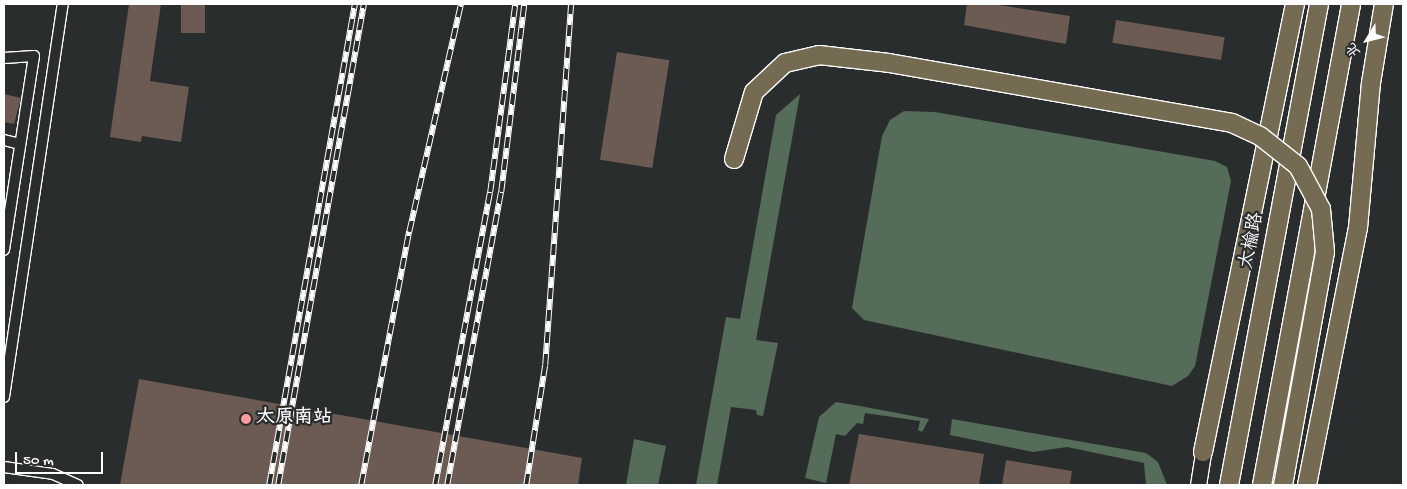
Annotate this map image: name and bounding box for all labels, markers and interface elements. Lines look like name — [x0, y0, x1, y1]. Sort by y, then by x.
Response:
north arrow — [1342, 15, 1392, 65]
text: 北 — [1343, 38, 1365, 60]
street label: 太榆路 — [1236, 211, 1270, 271]
place label: 太原南站 — [256, 408, 332, 430]
marker: 太原南站 — [240, 413, 252, 425]
scale bar — [18, 442, 105, 474]
text: 50 m — [23, 452, 54, 470]

